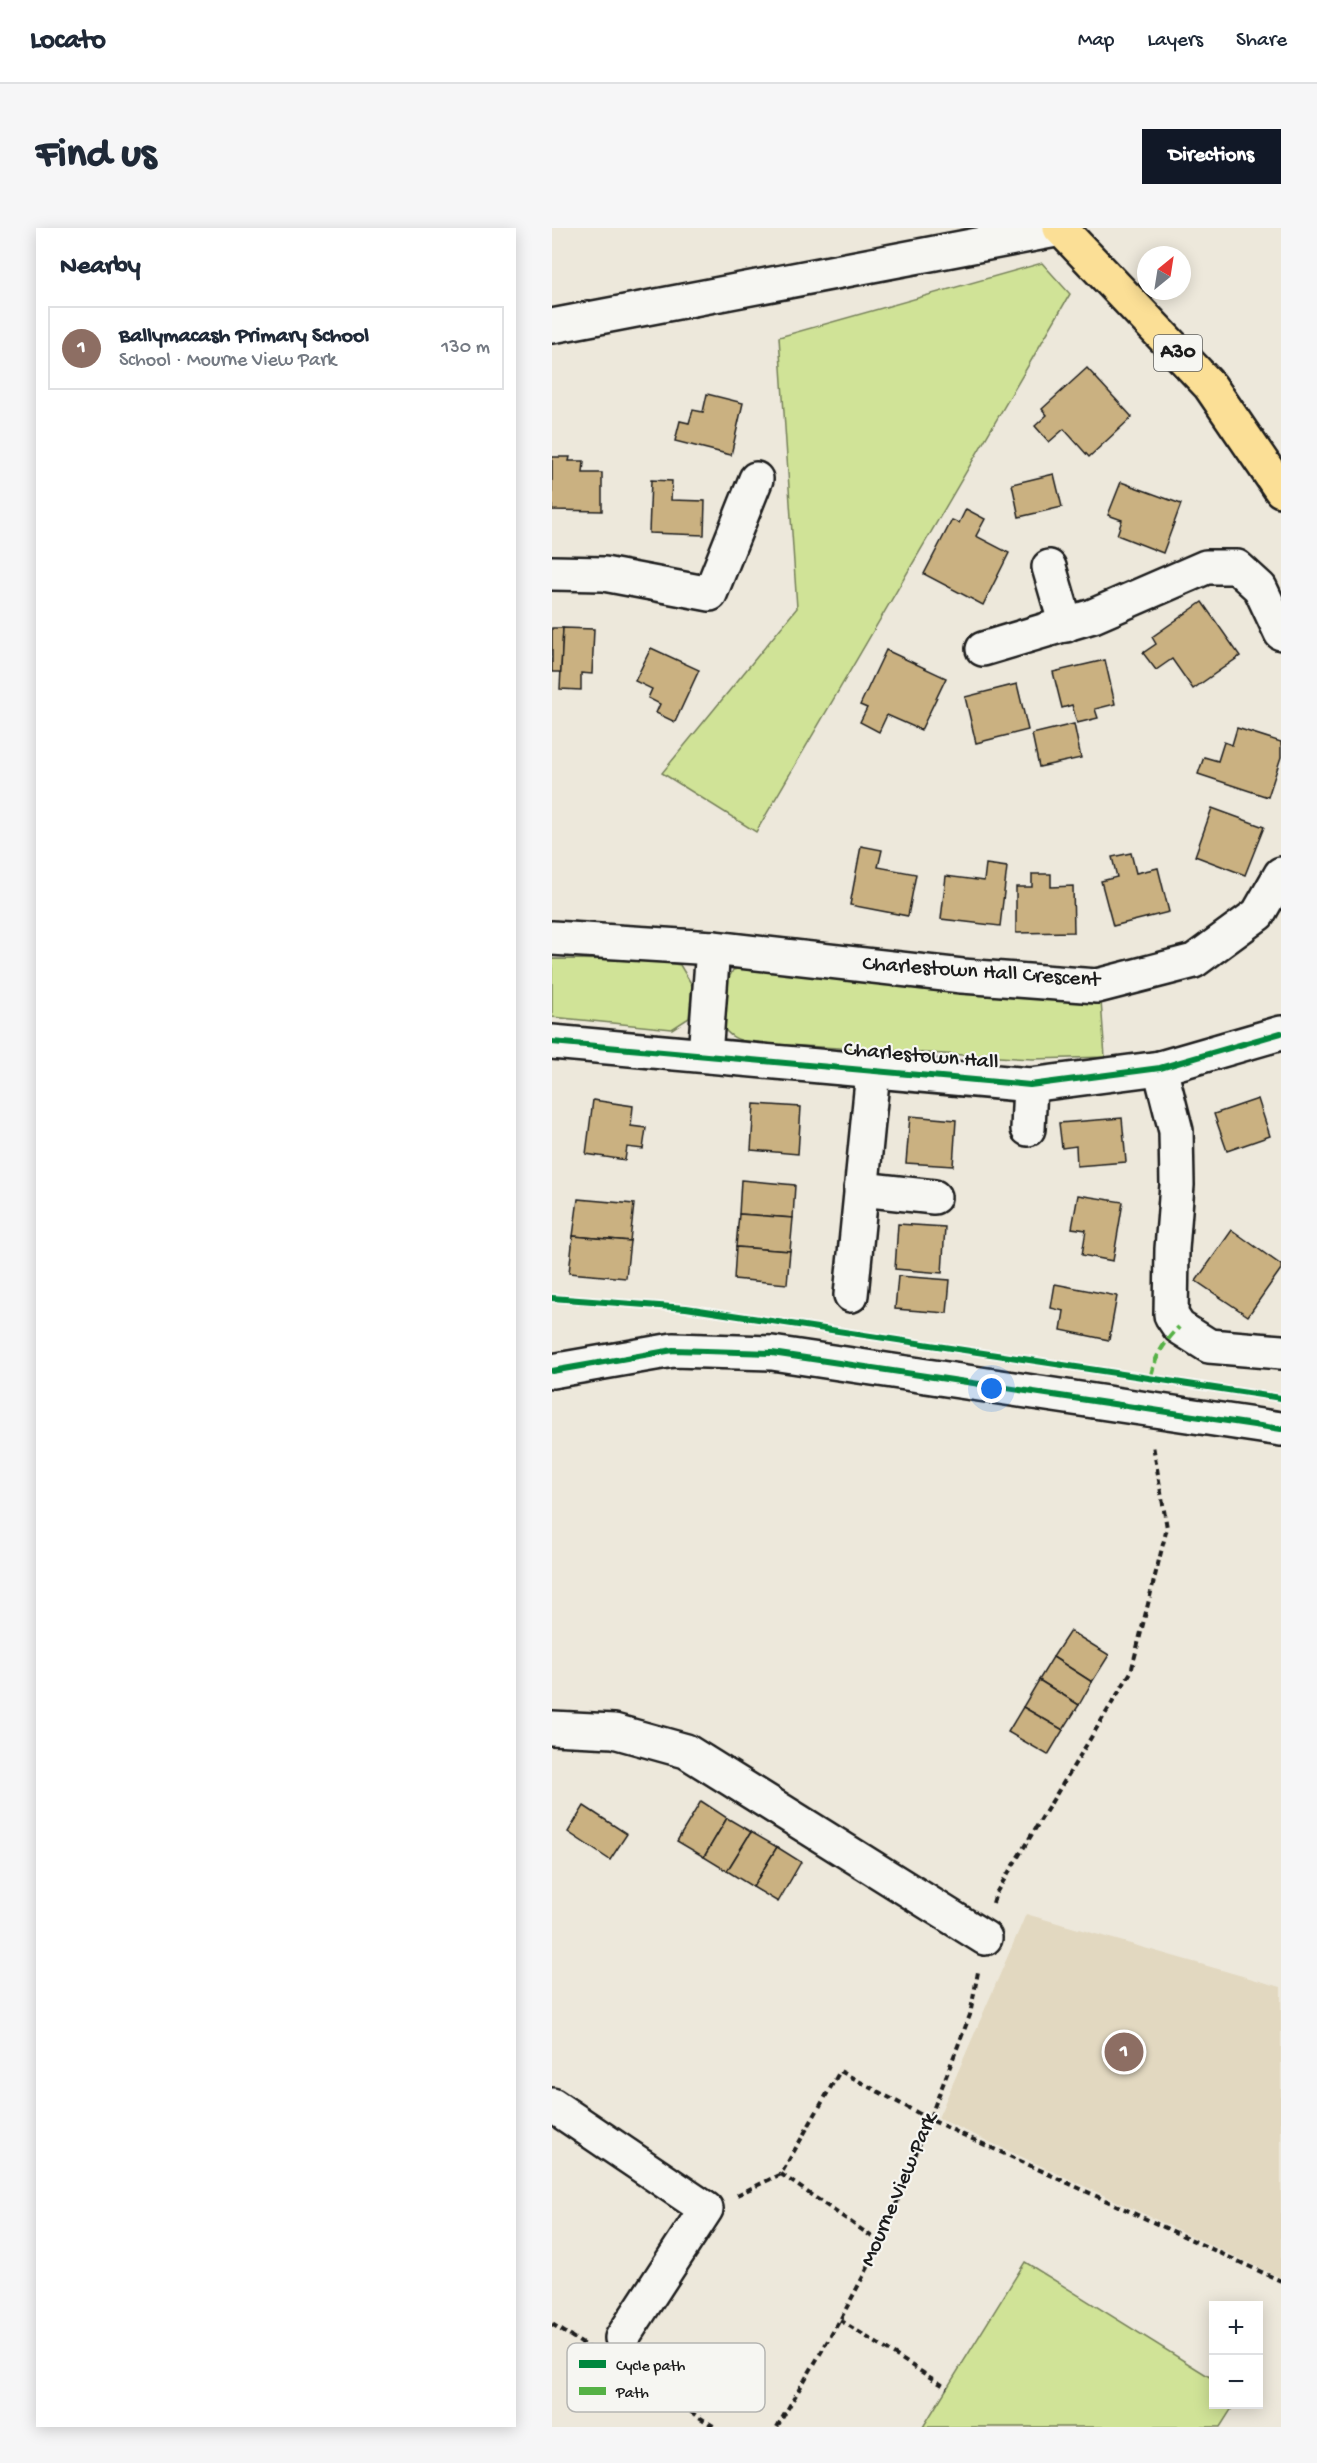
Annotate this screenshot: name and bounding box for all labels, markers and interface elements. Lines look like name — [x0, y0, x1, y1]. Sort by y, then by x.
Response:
text: Locato — [30, 25, 106, 58]
text: Map — [1078, 29, 1114, 54]
text: Layers — [1147, 29, 1203, 54]
text: Share — [1236, 29, 1287, 54]
button: Directions — [1142, 129, 1281, 184]
text: Find us — [36, 132, 156, 181]
north arrow — [1137, 246, 1191, 300]
text: Nearby — [60, 252, 141, 283]
text: Ballymacash Primary School — [119, 324, 369, 350]
road number: A30 — [1154, 335, 1202, 371]
text: 1 — [77, 337, 86, 360]
text: 130 m — [441, 337, 490, 360]
text: School · Mourne View Park — [119, 350, 336, 373]
street label: Charlestown Hall Crescent — [861, 952, 1103, 994]
street label: Charlestown Hall — [842, 1037, 1000, 1077]
your location — [977, 1374, 1006, 1403]
pin: 1 — [1104, 2030, 1144, 2074]
street label: Mourne View Park — [856, 2107, 945, 2271]
map controls — [1209, 2301, 1263, 2409]
button: + — [1209, 2301, 1263, 2355]
legend — [567, 2343, 765, 2412]
button: − — [1209, 2355, 1263, 2409]
text: Cycle path — [616, 2358, 686, 2377]
text: Path — [615, 2385, 649, 2404]

